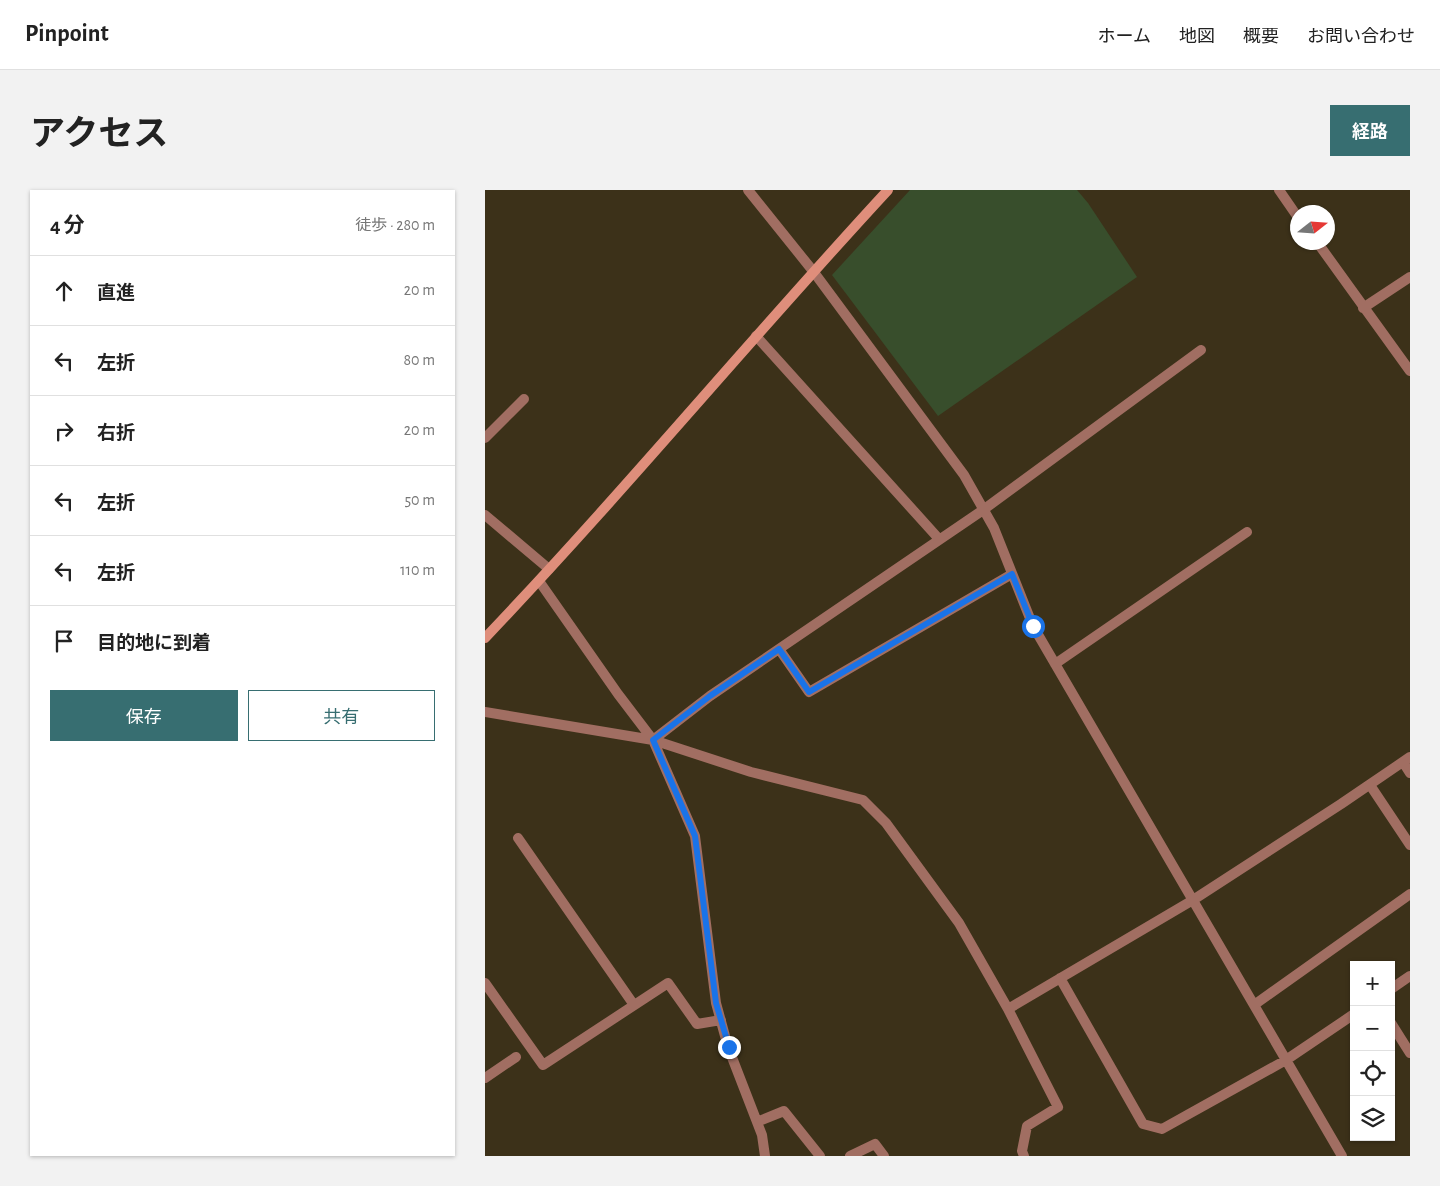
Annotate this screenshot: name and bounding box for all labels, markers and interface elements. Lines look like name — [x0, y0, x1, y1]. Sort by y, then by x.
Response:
text: Pinpoint — [25, 22, 109, 46]
text: ホーム — [1098, 28, 1151, 46]
text: 地図 — [1179, 28, 1215, 46]
text: 概要 — [1243, 28, 1279, 46]
text: お問い合わせ — [1307, 28, 1415, 46]
button: 経路 — [1330, 105, 1410, 156]
text: アクセス — [30, 117, 168, 152]
north arrow — [1290, 205, 1335, 250]
text: 4 分 — [50, 215, 85, 236]
text: 徒歩 · 280 m — [355, 217, 435, 233]
icon: ahead — [50, 277, 78, 305]
text: 20 m — [404, 282, 435, 298]
text: 直進 — [97, 284, 135, 303]
icon: left — [50, 347, 78, 375]
text: 80 m — [404, 352, 435, 368]
text: 左折 — [97, 354, 135, 373]
icon: right — [50, 417, 78, 445]
text: 20 m — [404, 422, 435, 438]
text: 右折 — [97, 424, 135, 443]
icon: left — [50, 487, 78, 515]
text: 50 m — [404, 492, 435, 508]
text: 左折 — [97, 494, 135, 513]
icon: left — [50, 557, 78, 585]
text: 110 m — [400, 562, 435, 578]
text: 左折 — [97, 564, 135, 583]
route start — [1022, 615, 1045, 638]
icon: arrive — [50, 627, 78, 655]
text: 目的地に到着 — [97, 634, 211, 653]
button: 保存 — [50, 690, 238, 741]
button: 共有 — [248, 690, 435, 741]
map controls — [1350, 961, 1395, 1141]
button: + — [1350, 961, 1395, 1006]
button: − — [1350, 1006, 1395, 1051]
route end — [718, 1036, 741, 1059]
button: locate — [1350, 1051, 1395, 1096]
button: layers — [1350, 1096, 1395, 1141]

